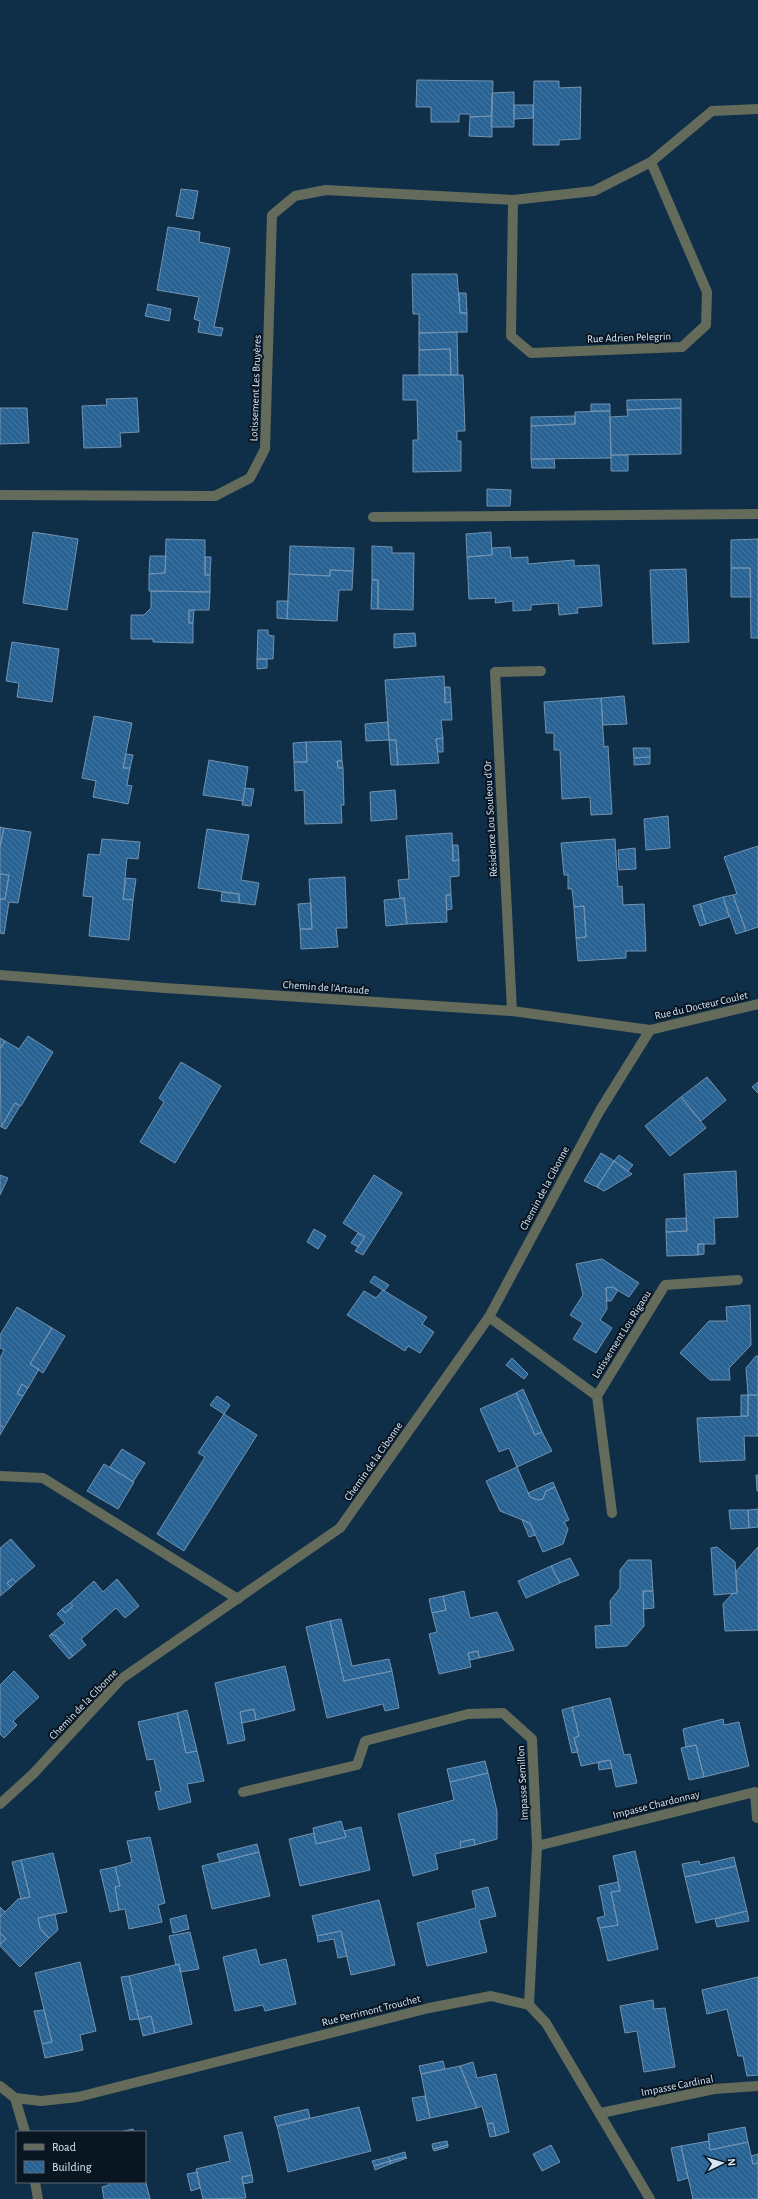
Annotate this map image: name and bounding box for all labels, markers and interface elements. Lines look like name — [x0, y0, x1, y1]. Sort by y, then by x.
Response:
street label: Rue Adrien Pelegrin — [587, 331, 671, 344]
street label: Lotissement Les Bruyères — [248, 335, 263, 441]
street label: Résidence Lou Souleou d'Or — [482, 760, 499, 878]
street label: Chemin de l'Artaude — [282, 979, 370, 996]
street label: Rue du Docteur Coulet — [653, 989, 749, 1022]
street label: Chemin de la Cibonne — [518, 1144, 571, 1232]
street label: Lotissement Lou Rigaou — [590, 1288, 653, 1380]
street label: Chemin de la Cibonne — [342, 1420, 405, 1503]
street label: Chemin de la Cibonne — [47, 1667, 120, 1742]
street label: Impasse Semillon — [515, 1745, 530, 1821]
street label: Impasse Chardonnay — [612, 1788, 701, 1821]
street label: Rue Perrimont Trouchet — [321, 1993, 422, 2028]
street label: Impasse Cardinal — [640, 2073, 714, 2098]
legend — [16, 2131, 146, 2183]
text: Road — [52, 2141, 76, 2153]
north arrow — [702, 2143, 742, 2183]
text: N — [726, 2158, 737, 2166]
text: Building — [52, 2161, 92, 2173]

